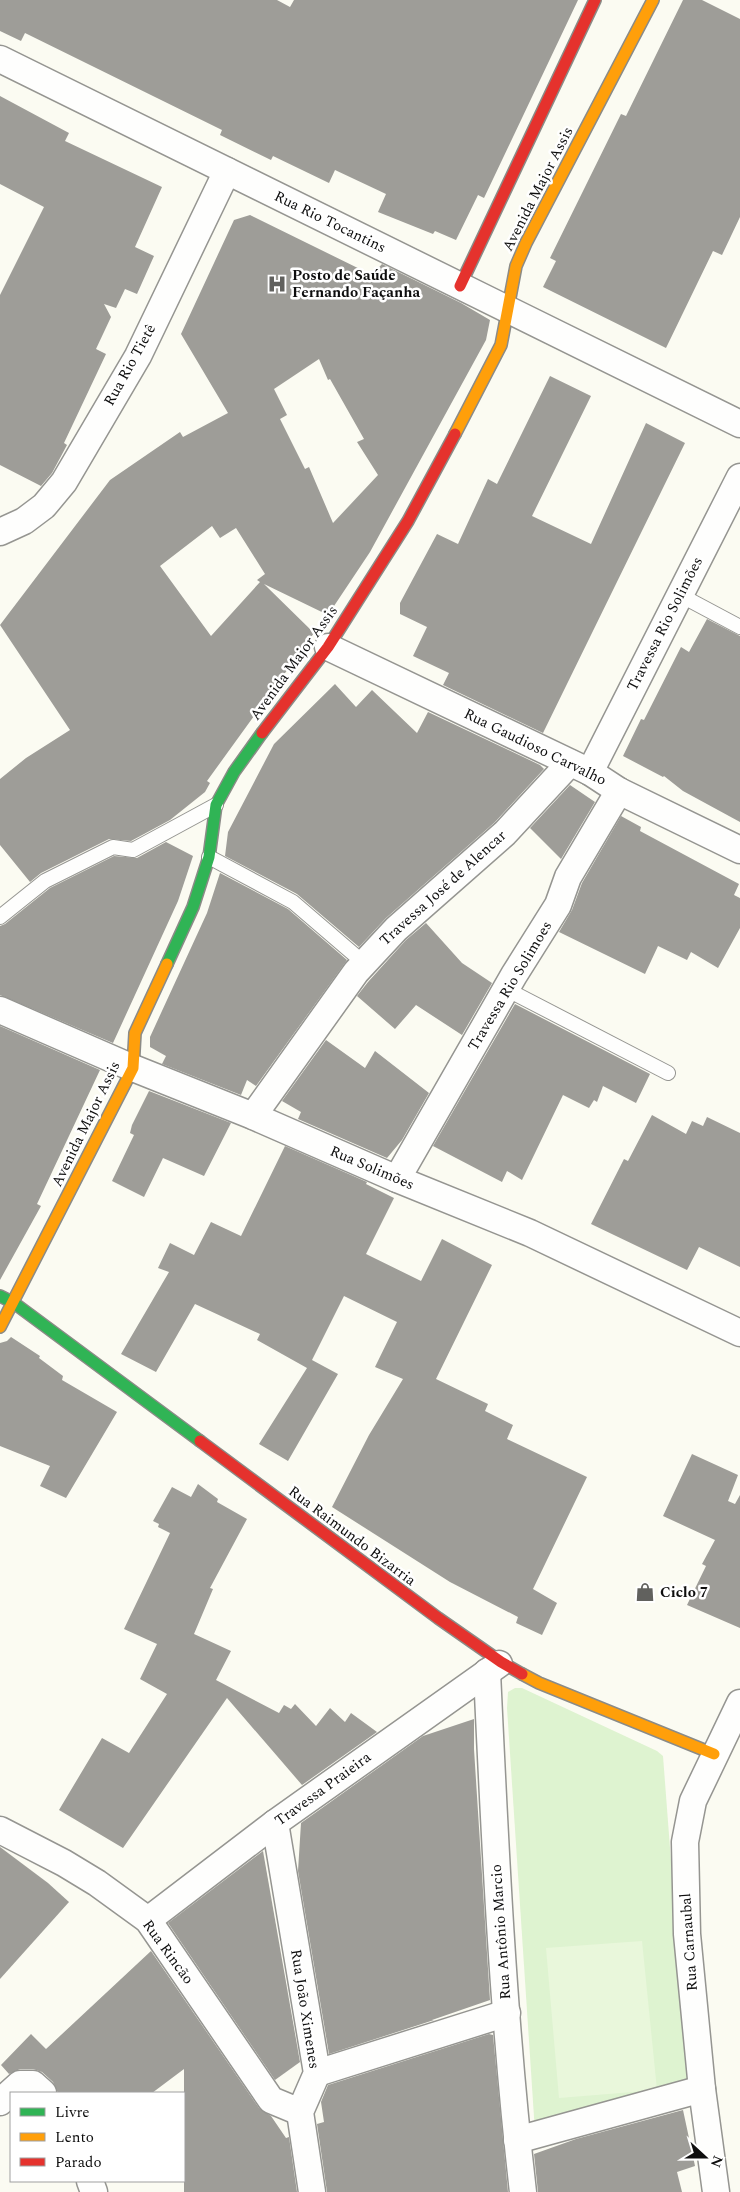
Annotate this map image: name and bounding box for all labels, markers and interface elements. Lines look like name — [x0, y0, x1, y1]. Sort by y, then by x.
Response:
street label: Avenida Major Assis — [497, 123, 579, 255]
street label: Rua Rio Tocantins — [270, 185, 390, 259]
place label: Posto de Saúde Fernando Façanha — [292, 264, 420, 304]
hospital icon: Posto de Saúde Fernando Façanha — [266, 273, 288, 295]
street label: Rua Rio Tietê — [98, 320, 162, 410]
street label: Travessa Rio Solimões — [621, 553, 709, 695]
street label: Avenida Major Assis — [244, 601, 344, 725]
street label: Rua Gaudioso Carvalho — [460, 702, 610, 792]
street label: Travessa José de Alencar — [374, 825, 512, 951]
street label: Travessa Rio Solimoes — [462, 917, 558, 1055]
street label: Avenida Major Assis — [46, 1057, 126, 1191]
street label: Rua Solimões — [326, 1140, 418, 1196]
street label: Rua Raimundo Bizarria — [283, 1480, 421, 1592]
shop icon: Ciclo 7 — [634, 1581, 656, 1603]
place label: Ciclo 7 — [660, 1581, 708, 1604]
street label: Travessa Praieira — [270, 1746, 377, 1832]
street label: Rua Antônio Marcio — [485, 1864, 517, 2000]
street label: Rua Carnaubal — [674, 1892, 704, 1992]
street label: Rua Rincão — [137, 1915, 199, 1989]
street label: Rua João Ximenes — [284, 1948, 326, 2070]
legend — [10, 2092, 185, 2182]
text: Livre — [55, 2101, 90, 2124]
text: Lento — [55, 2126, 94, 2149]
north arrow — [680, 2132, 730, 2182]
text: Parado — [55, 2151, 102, 2174]
text: N — [705, 2152, 729, 2171]

